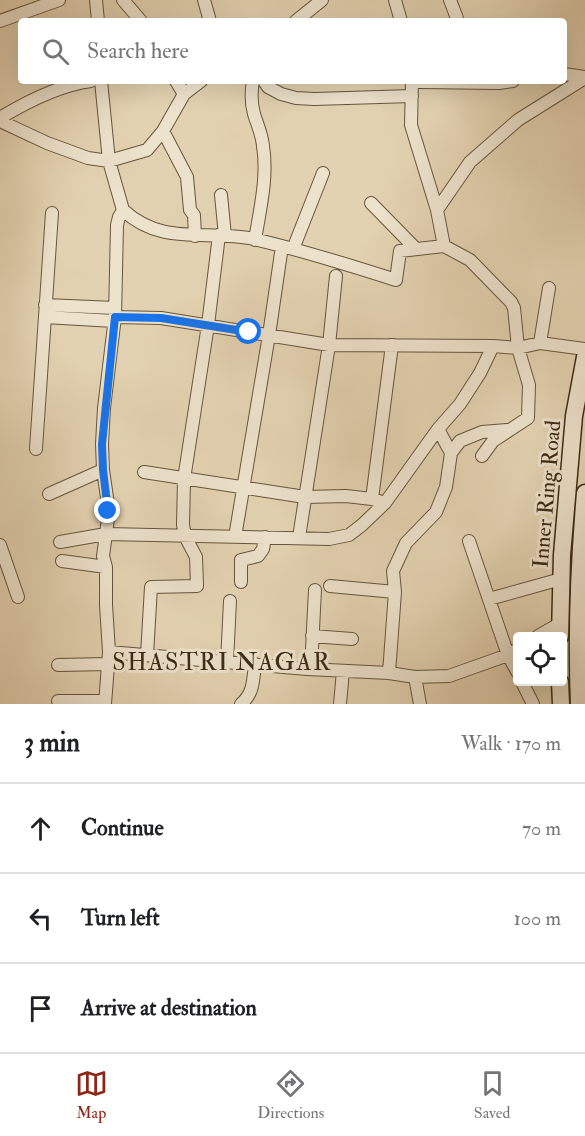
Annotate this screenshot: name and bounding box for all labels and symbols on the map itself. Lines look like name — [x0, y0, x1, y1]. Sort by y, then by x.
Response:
route start — [235, 318, 261, 344]
street label: Inner Ring Road — [527, 419, 567, 569]
route end — [94, 497, 120, 523]
district label: SHASTRI NAGAR — [112, 647, 332, 678]

